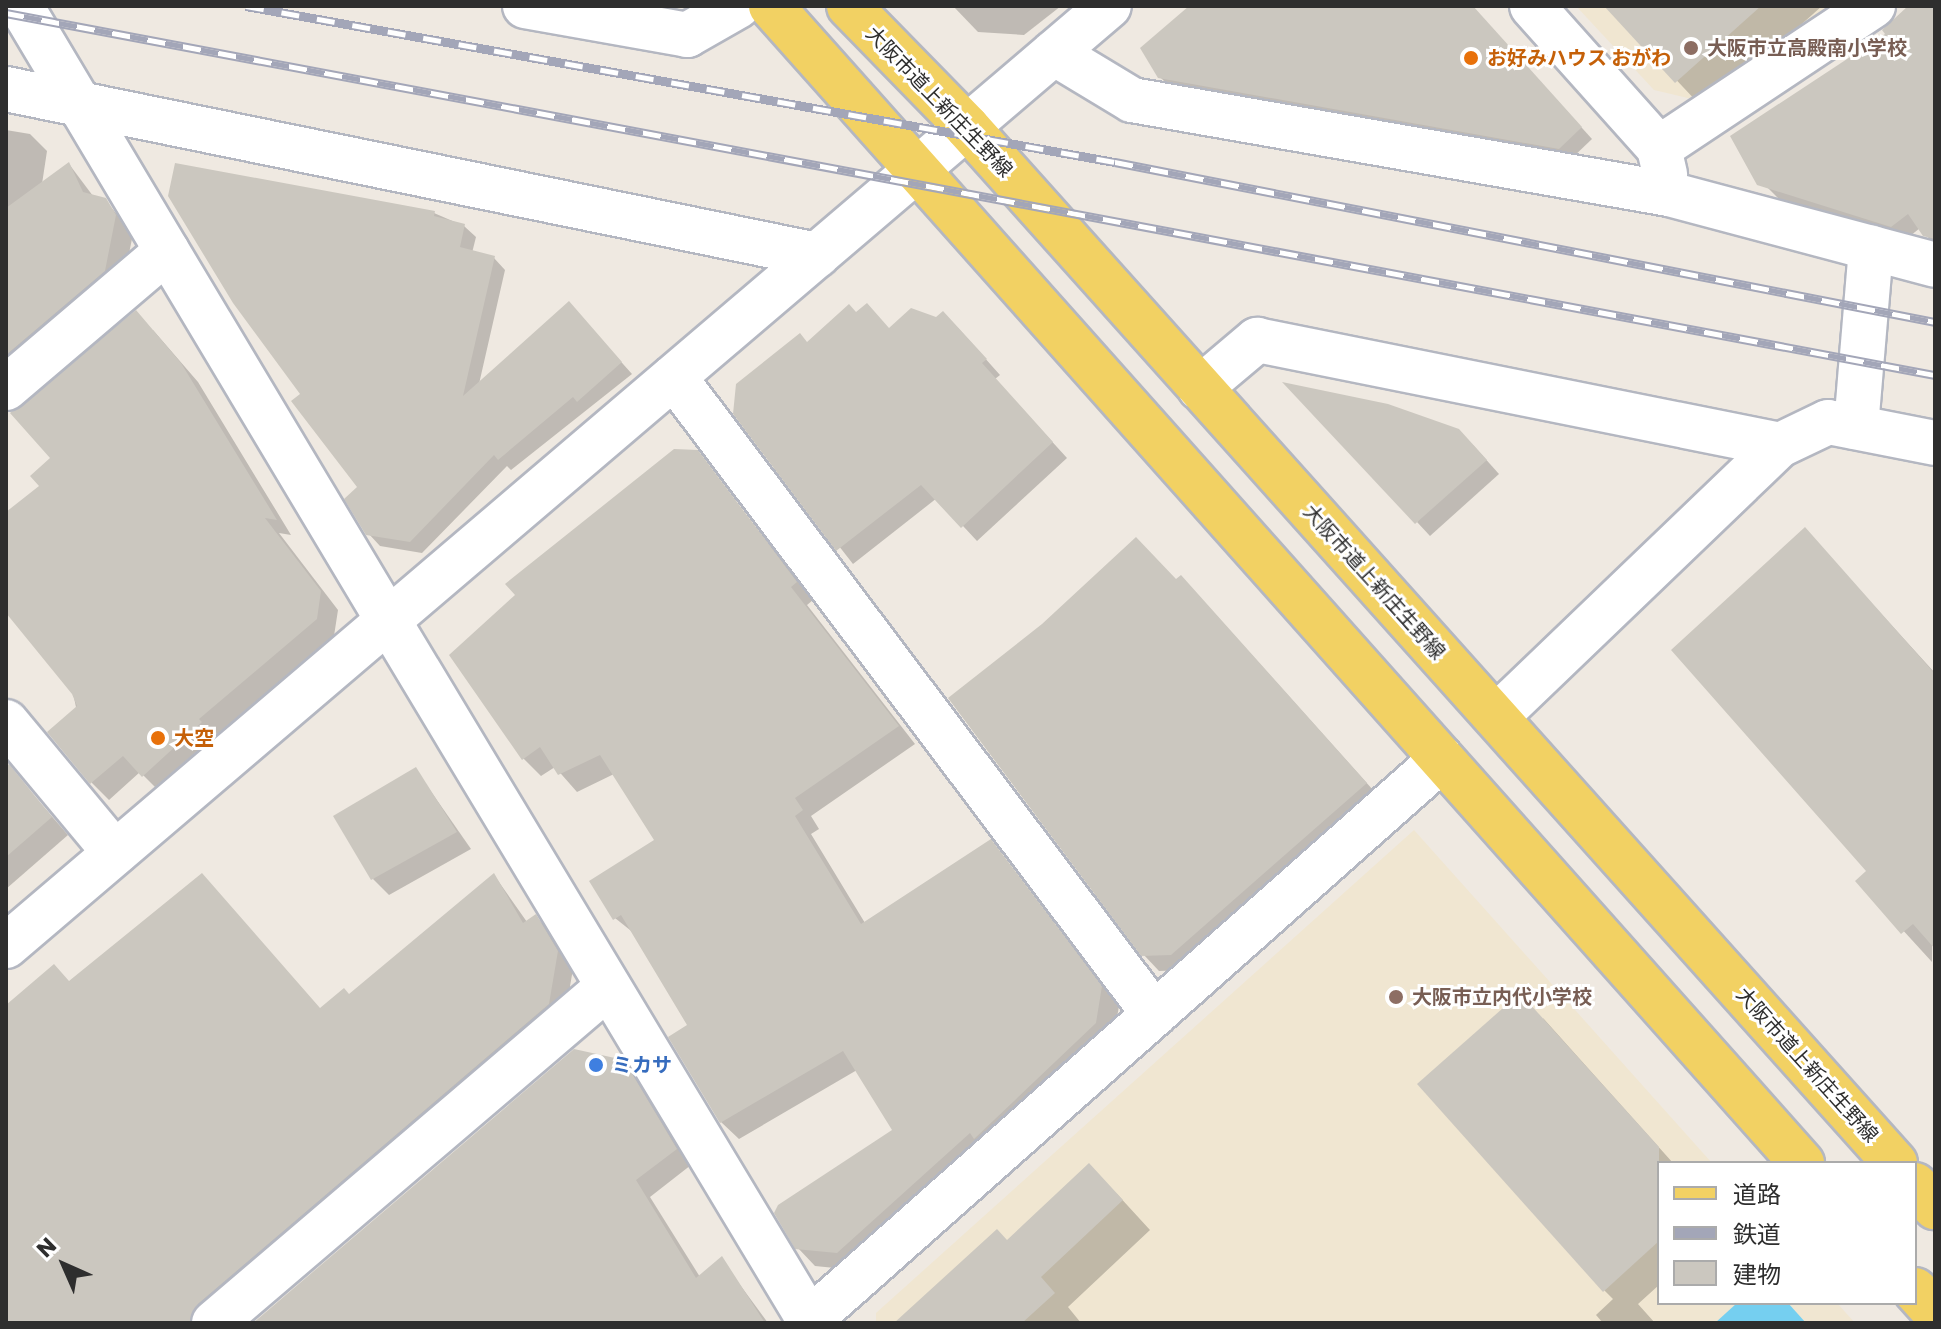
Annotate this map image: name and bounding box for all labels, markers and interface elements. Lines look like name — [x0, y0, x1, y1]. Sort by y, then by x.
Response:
street label: 大阪市道上新庄生野線 — [861, 22, 1017, 182]
place label: 大阪市立高殿南小学校 — [1707, 36, 1907, 60]
marker: 大阪市立高殿南小学校 — [1682, 39, 1700, 57]
place label: お好みハウス おがわ — [1487, 46, 1671, 70]
marker: お好みハウス おがわ — [1462, 49, 1480, 67]
street label: 大阪市道上新庄生野線 — [1298, 500, 1450, 664]
place label: 大空 — [174, 726, 214, 750]
marker: 大空 — [149, 729, 167, 747]
street label: 大阪市道上新庄生野線 — [1731, 983, 1883, 1147]
place label: 大阪市立内代小学校 — [1412, 985, 1592, 1009]
marker: 大阪市立内代小学校 — [1387, 988, 1405, 1006]
place label: ミカサ — [612, 1053, 672, 1077]
marker: ミカサ — [587, 1056, 605, 1074]
legend — [1657, 1161, 1917, 1305]
text: 道路 — [1733, 1178, 1781, 1211]
text: 鉄道 — [1733, 1218, 1781, 1251]
north arrow — [24, 1225, 104, 1305]
text: N — [30, 1231, 63, 1264]
text: 建物 — [1733, 1258, 1781, 1291]

